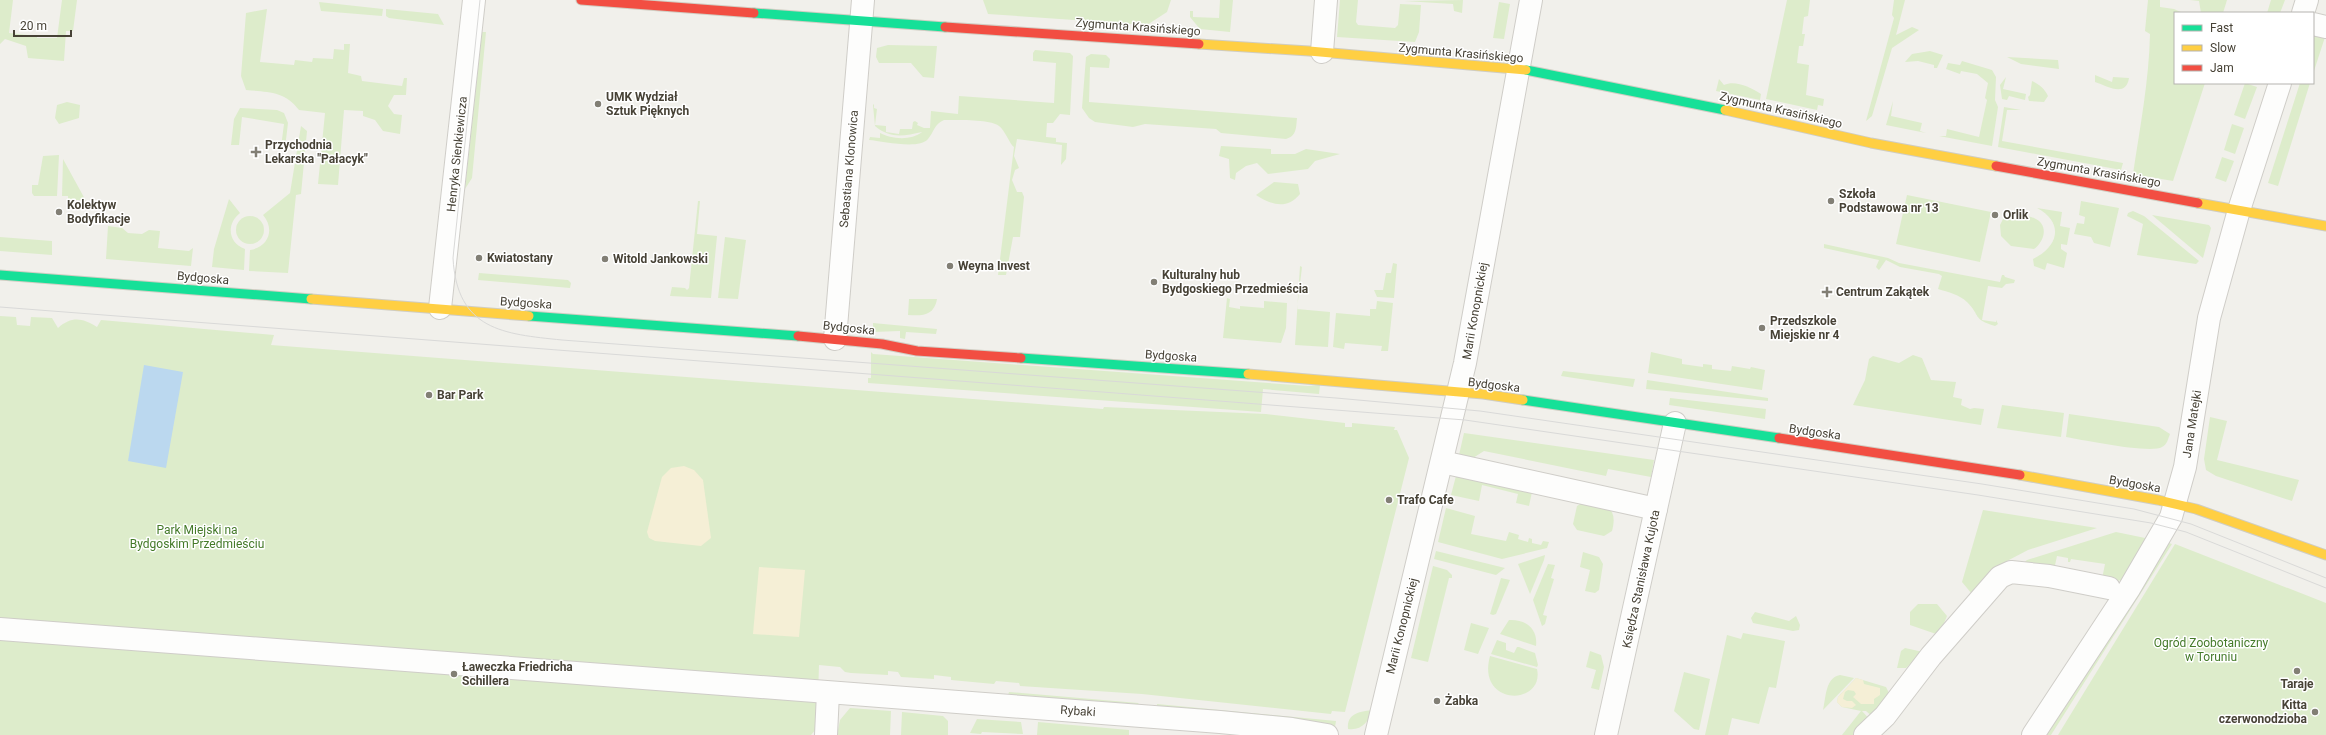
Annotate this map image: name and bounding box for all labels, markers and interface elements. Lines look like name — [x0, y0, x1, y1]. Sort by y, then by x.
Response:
scale bar — [14, 12, 71, 38]
legend — [2174, 12, 2314, 84]
street label: Zygmunta Krasińskiego — [1075, 16, 1201, 38]
text: 20 m — [20, 19, 47, 33]
text: Fast — [2210, 21, 2233, 35]
street label: Zygmunta Krasińskiego — [1398, 41, 1524, 65]
text: Slow — [2210, 41, 2236, 55]
text: Jam — [2210, 61, 2234, 75]
street label: Zygmunta Krasińskiego — [1718, 89, 1844, 131]
place label: UMK Wydział Sztuk Pięknych — [606, 90, 689, 118]
street label: Henryka Sienkiewicza — [444, 96, 470, 212]
marker: UMK Wydział Sztuk Pięknych — [593, 99, 603, 109]
street label: Sebastiana Klonowica — [837, 110, 861, 228]
place label: Przychodnia Lekarska "Pałacyk" — [265, 138, 368, 166]
marker: Przychodnia Lekarska "Pałacyk" — [250, 146, 262, 158]
street label: Zygmunta Krasińskiego — [2036, 154, 2162, 190]
place label: Szkoła Podstawowa nr 13 — [1839, 187, 1939, 215]
marker: Szkoła Podstawowa nr 13 — [1826, 196, 1836, 206]
place label: Kolektyw Bodyfikacje — [67, 198, 131, 226]
marker: Kolektyw Bodyfikacje — [54, 207, 64, 217]
place label: Orlik — [2003, 208, 2029, 222]
marker: Orlik — [1990, 210, 2000, 220]
place label: Kwiatostany — [487, 251, 554, 265]
place label: Witold Jankowski — [613, 252, 708, 266]
marker: Kwiatostany — [474, 253, 484, 263]
marker: Witold Jankowski — [600, 254, 610, 264]
place label: Weyna Invest — [958, 259, 1030, 273]
marker: Weyna Invest — [945, 261, 955, 271]
street label: Marii Konopnickiej — [1460, 261, 1490, 361]
place label: Kulturalny hub Bydgoskiego Przedmieścia — [1162, 268, 1309, 296]
street label: Bydgoska — [176, 269, 230, 287]
marker: Kulturalny hub Bydgoskiego Przedmieścia — [1149, 277, 1159, 287]
place label: Centrum Zakątek — [1836, 285, 1930, 299]
marker: Centrum Zakątek — [1821, 286, 1833, 298]
street label: Bydgoska — [499, 294, 553, 312]
place label: Przedszkole Miejskie nr 4 — [1770, 314, 1840, 342]
street label: Bydgoska — [822, 318, 876, 338]
marker: Przedszkole Miejskie nr 4 — [1757, 323, 1767, 333]
street label: Bydgoska — [1144, 347, 1198, 365]
street label: Bydgoska — [1467, 375, 1521, 395]
place label: Bar Park — [437, 388, 484, 402]
street label: Jana Matejki — [2180, 389, 2204, 459]
marker: Bar Park — [424, 390, 434, 400]
street label: Bydgoska — [1788, 421, 1842, 443]
street label: Bydgoska — [2108, 473, 2162, 495]
place label: Trafo Cafe — [1397, 493, 1454, 507]
marker: Trafo Cafe — [1384, 495, 1394, 505]
street label: Księdza Stanisława Kujota — [1619, 509, 1663, 649]
park label: Park Miejski na Bydgoskim Przedmieściu — [130, 523, 264, 551]
street label: Marii Konopnickiej — [1383, 576, 1421, 675]
park label: Ogród Zoobotaniczny w Toruniu — [2154, 636, 2269, 664]
place label: Ławeczka Friedricha Schillera — [462, 660, 573, 688]
marker: Taraje — [2292, 666, 2302, 676]
marker: Ławeczka Friedricha Schillera — [449, 669, 459, 679]
place label: Taraje — [2280, 677, 2314, 691]
place label: Żabka — [1445, 693, 1479, 708]
marker: Żabka — [1432, 696, 1442, 706]
place label: Kitta czerwonodzioba — [2219, 698, 2308, 726]
street label: Rybaki — [1060, 703, 1096, 719]
marker: Kitta czerwonodzioba — [2310, 707, 2320, 717]

